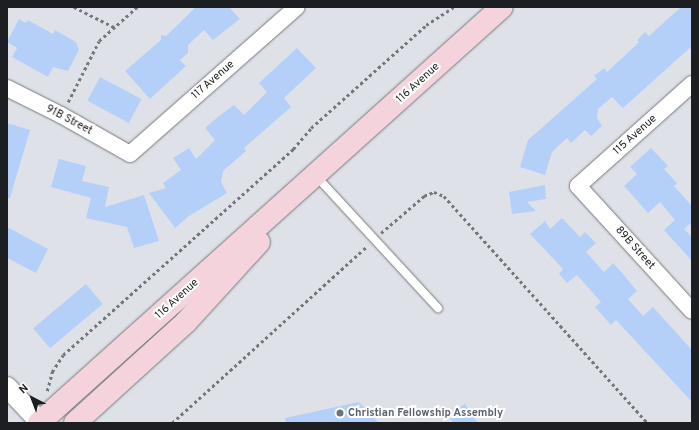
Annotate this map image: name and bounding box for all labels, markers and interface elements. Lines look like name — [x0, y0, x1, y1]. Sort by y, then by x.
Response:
street label: 117 Avenue — [189, 58, 237, 102]
street label: 116 Avenue — [393, 60, 443, 106]
street label: 91B Street — [44, 102, 94, 138]
street label: 115 Avenue — [610, 112, 660, 158]
street label: 89B Street — [612, 224, 658, 272]
street label: 116 Avenue — [152, 276, 202, 322]
north arrow — [12, 378, 52, 418]
text: N — [16, 381, 32, 397]
place label: Christian Fellowship Assembly — [348, 406, 504, 420]
marker: Christian Fellowship Assembly — [335, 408, 345, 418]

